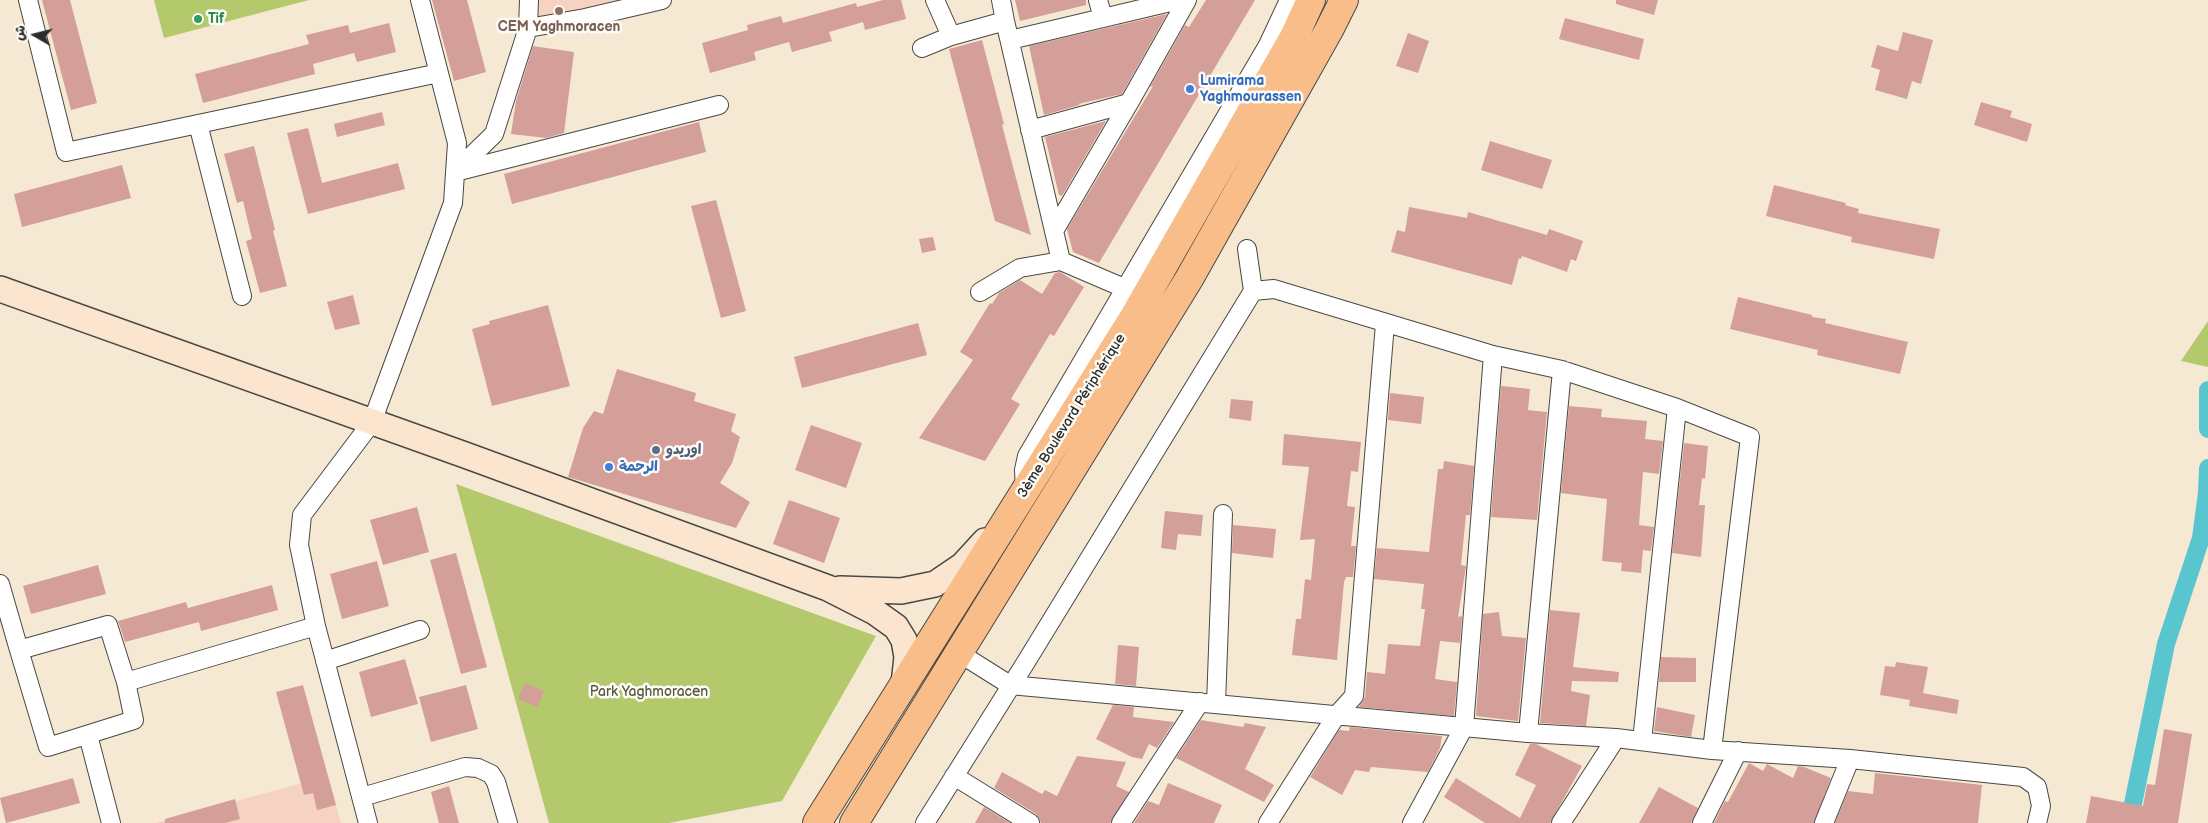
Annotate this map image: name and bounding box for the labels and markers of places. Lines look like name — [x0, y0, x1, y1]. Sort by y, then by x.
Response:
marker: CEM Yaghmoracen — [553, 5, 565, 17]
place label: Tif — [208, 11, 224, 27]
marker: Tif — [192, 13, 204, 25]
place label: CEM Yaghmoracen — [498, 19, 620, 35]
place label: Lumirama Yaghmourassen — [1200, 73, 1302, 105]
marker: Lumirama Yaghmourassen — [1184, 83, 1196, 95]
place label: اوريدو — [666, 442, 701, 458]
marker: اوريدو — [650, 444, 662, 456]
place label: الرحمة — [619, 459, 658, 475]
marker: الرحمة — [603, 461, 615, 473]

